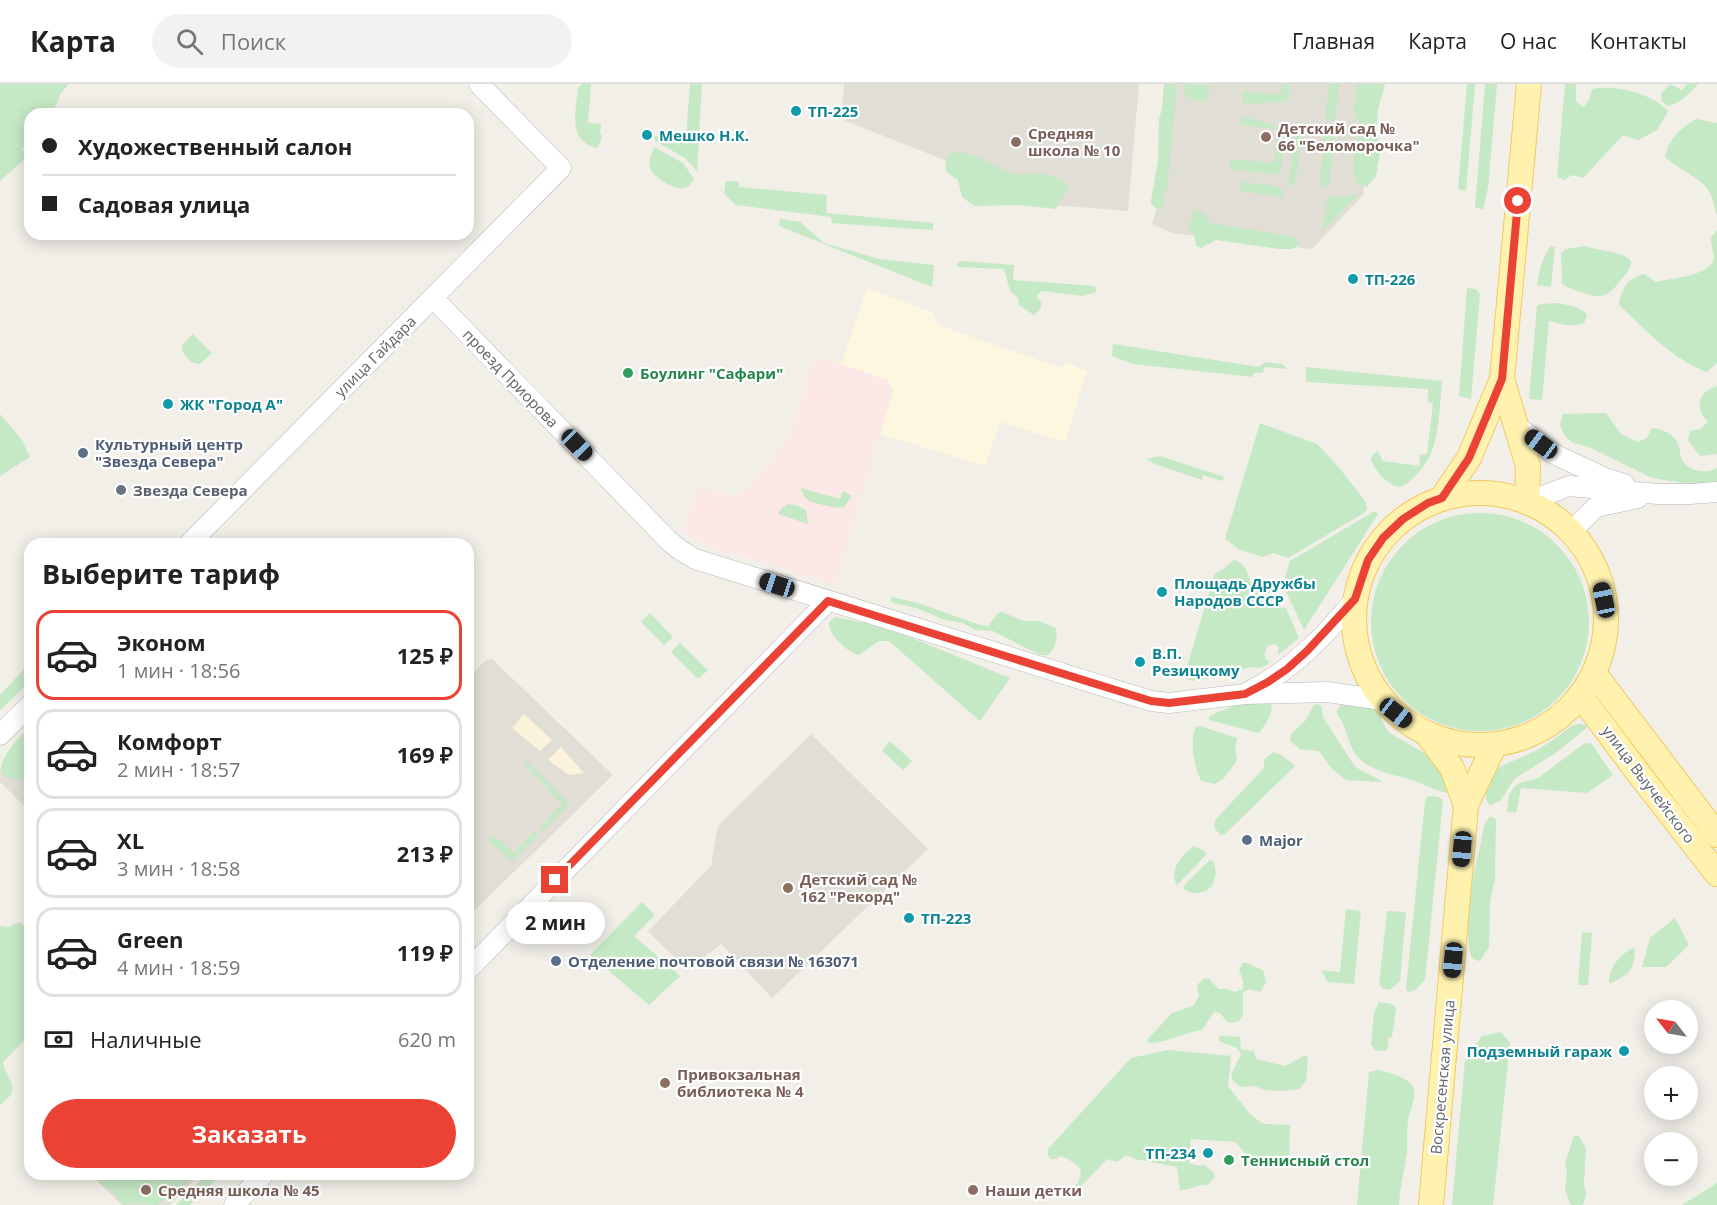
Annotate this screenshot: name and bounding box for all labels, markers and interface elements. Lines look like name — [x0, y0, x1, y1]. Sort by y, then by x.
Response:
search box — [152, 14, 572, 68]
text: Карта — [30, 22, 116, 60]
icon: search — [173, 25, 206, 58]
text: Поиск — [221, 26, 286, 56]
text: Главная — [1292, 27, 1375, 55]
text: Карта — [1408, 27, 1467, 55]
text: О нас — [1500, 27, 1557, 55]
text: Контакты — [1590, 27, 1687, 55]
place label: ТП-225 — [808, 101, 858, 121]
marker: ТП-225 — [789, 104, 803, 118]
place label: Детский сад № 66 "Беломорочка" — [1278, 118, 1420, 155]
place label: Средняя школа № 10 — [1028, 123, 1121, 160]
place label: Мешко Н.К. — [659, 125, 749, 145]
marker: Мешко Н.К. — [640, 128, 654, 142]
marker: Детский сад № 66 "Беломорочка" — [1259, 130, 1273, 144]
text: Художественный салон — [78, 131, 352, 161]
marker: Средняя школа № 10 — [1009, 135, 1023, 149]
route start — [1504, 187, 1531, 214]
text: Садовая улица — [78, 189, 250, 219]
place label: ТП-226 — [1365, 269, 1416, 289]
marker: ТП-226 — [1346, 272, 1360, 286]
street label: улица Гайдара — [330, 311, 420, 401]
street label: проезд Приорова — [459, 324, 563, 432]
place label: Боулинг "Сафари" — [640, 363, 783, 383]
marker: Боулинг "Сафари" — [621, 366, 635, 380]
place label: ЖК "Город А" — [180, 394, 283, 414]
marker: ЖК "Город А" — [161, 397, 175, 411]
car — [558, 426, 596, 464]
car — [1521, 426, 1561, 462]
place label: Культурный центр "Звезда Севера" — [95, 434, 243, 471]
marker: Культурный центр "Звезда Севера" — [76, 446, 90, 460]
place label: Звезда Севера — [133, 480, 248, 500]
marker: Звезда Севера — [114, 483, 128, 497]
text: Выберите тариф — [42, 555, 280, 592]
car — [757, 571, 797, 599]
place label: Площадь Дружбы Народов СССР — [1174, 573, 1316, 610]
car — [1591, 581, 1617, 619]
marker: Площадь Дружбы Народов СССР — [1155, 585, 1169, 599]
text: Эконом — [117, 627, 206, 657]
icon: car — [45, 628, 99, 682]
text: 125 ₽ — [397, 640, 453, 670]
place label: В.П. Резицкому — [1152, 643, 1240, 680]
marker: В.П. Резицкому — [1133, 655, 1147, 669]
text: 1 мин · 18:56 — [117, 657, 240, 684]
car — [1376, 695, 1416, 731]
street label: улица Выучейского — [1598, 721, 1700, 847]
text: Комфорт — [117, 726, 222, 756]
icon: car — [45, 727, 99, 781]
text: 169 ₽ — [397, 739, 453, 769]
text: 2 мин · 18:57 — [117, 756, 240, 783]
text: XL — [117, 825, 144, 855]
icon: car — [45, 826, 99, 880]
place label: Major — [1259, 830, 1303, 850]
car — [1451, 830, 1473, 868]
marker: Major — [1240, 833, 1254, 847]
text: 213 ₽ — [397, 838, 453, 868]
text: 3 мин · 18:58 — [117, 855, 240, 882]
route end — [541, 866, 568, 893]
place label: Детский сад № 162 "Рекорд" — [800, 869, 917, 906]
marker: Детский сад № 162 "Рекорд" — [781, 881, 795, 895]
callout: 2 мин — [506, 901, 604, 943]
place label: ТП-223 — [921, 908, 971, 928]
text: 2 мин — [525, 909, 586, 936]
marker: ТП-223 — [902, 911, 916, 925]
text: Green — [117, 924, 183, 954]
icon: car — [45, 925, 99, 979]
text: 119 ₽ — [397, 937, 453, 967]
car — [1442, 941, 1464, 979]
place label: Отделение почтовой связи № 163071 — [568, 951, 859, 971]
text: 4 мин · 18:59 — [117, 954, 240, 981]
marker: Отделение почтовой связи № 163071 — [549, 954, 563, 968]
street label: Воскресенская улица — [1425, 999, 1459, 1155]
north arrow — [1644, 1000, 1698, 1054]
map controls — [1644, 1000, 1698, 1186]
icon: cash — [42, 1023, 75, 1056]
text: Наличные — [90, 1024, 202, 1054]
text: 620 m — [398, 1026, 456, 1053]
place label: Подземный гараж — [1466, 1041, 1613, 1061]
marker: Подземный гараж — [1617, 1044, 1631, 1058]
place label: Привокзальная библиотека № 4 — [677, 1064, 804, 1101]
button: + — [1644, 1066, 1698, 1120]
marker: Привокзальная библиотека № 4 — [658, 1076, 672, 1090]
button: Заказать — [42, 1099, 456, 1168]
button: − — [1644, 1132, 1698, 1186]
place label: ТП-234 — [1146, 1143, 1196, 1163]
marker: ТП-234 — [1201, 1146, 1215, 1160]
place label: Теннисный стол — [1241, 1150, 1369, 1170]
marker: Теннисный стол — [1222, 1153, 1236, 1167]
place label: Средняя школа № 45 — [158, 1180, 320, 1200]
place label: Наши детки — [985, 1180, 1082, 1200]
marker: Средняя школа № 45 — [139, 1183, 153, 1197]
marker: Наши детки — [966, 1183, 980, 1197]

